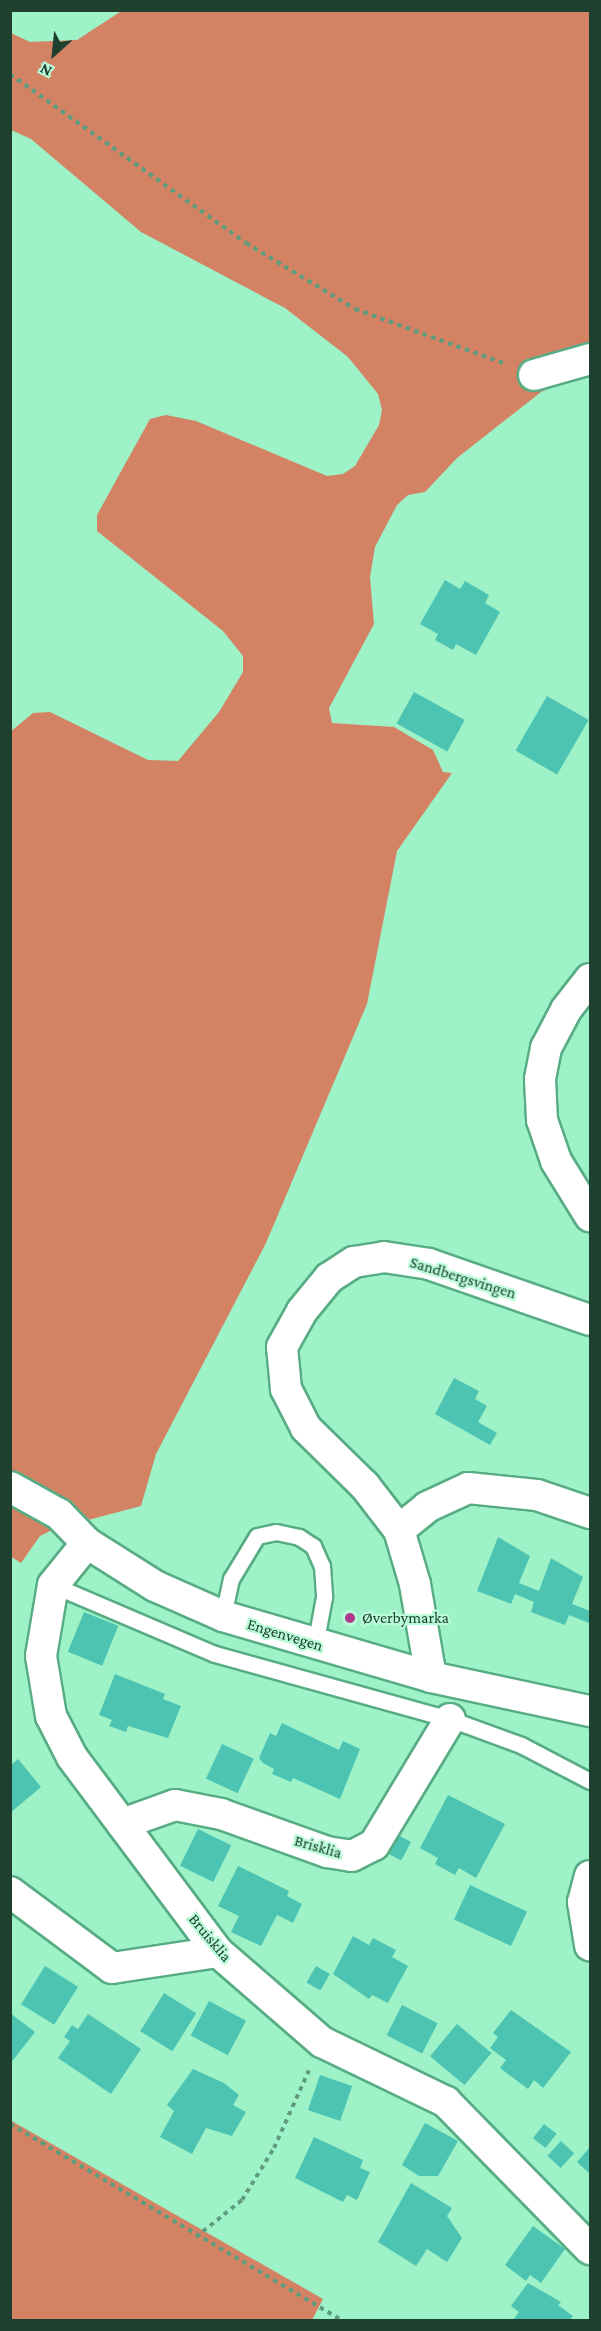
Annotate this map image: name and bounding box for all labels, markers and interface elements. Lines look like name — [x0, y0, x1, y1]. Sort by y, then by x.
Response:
north arrow — [24, 24, 84, 84]
text: N — [37, 60, 54, 81]
street label: Sandbergsvingen — [408, 1253, 518, 1303]
place label: Øverbymarka — [362, 1608, 449, 1628]
marker: Øverbymarka — [343, 1611, 357, 1625]
street label: Engenvegen — [245, 1614, 325, 1656]
street label: Brisklia — [292, 1831, 344, 1863]
street label: Bruisklia — [184, 1910, 236, 1966]

